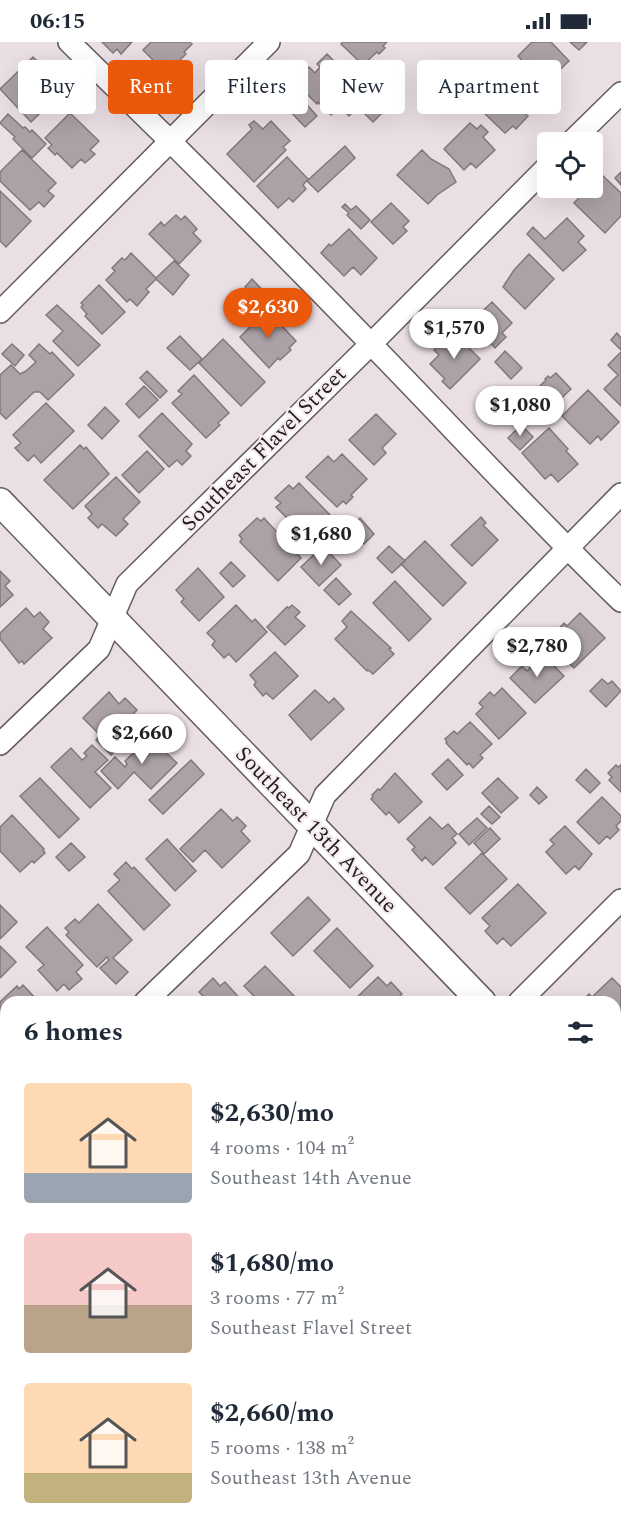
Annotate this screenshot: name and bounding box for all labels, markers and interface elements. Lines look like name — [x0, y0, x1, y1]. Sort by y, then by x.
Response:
text: 06:15 — [30, 5, 85, 38]
chip: Buy — [18, 60, 96, 114]
chip: Rent — [108, 60, 193, 114]
chip: Filters — [205, 60, 308, 114]
chip: New — [320, 60, 405, 114]
chip: Apartment — [417, 60, 561, 114]
map controls — [537, 132, 603, 198]
button: locate — [537, 132, 603, 198]
pin: $2,630 — [219, 288, 317, 339]
text: $2,630 — [237, 292, 299, 322]
pin: $1,570 — [405, 309, 503, 360]
text: $1,570 — [423, 313, 485, 343]
street label: Southeast Flavel Street — [174, 359, 354, 539]
pin: $1,080 — [471, 386, 569, 437]
text: $1,080 — [489, 390, 551, 420]
pin: $1,680 — [272, 515, 370, 566]
text: $1,680 — [290, 519, 352, 549]
pin: $2,780 — [488, 627, 586, 678]
text: $2,780 — [506, 631, 568, 661]
pin: $2,660 — [93, 714, 191, 765]
text: $2,660 — [111, 718, 173, 748]
street label: Southeast 13th Avenue — [227, 739, 405, 921]
text: 6 homes — [24, 1012, 123, 1052]
icon: filters — [564, 1016, 597, 1049]
text: $2,630/mo — [210, 1093, 334, 1133]
icon: home — [72, 1107, 144, 1179]
text: 4 rooms · 104 m² — [210, 1133, 354, 1163]
text: Southeast 14th Avenue — [210, 1163, 412, 1193]
text: $1,680/mo — [210, 1243, 334, 1283]
icon: home — [72, 1257, 144, 1329]
text: 3 rooms · 77 m² — [210, 1283, 344, 1313]
text: Southeast Flavel Street — [210, 1313, 412, 1343]
text: $2,660/mo — [210, 1393, 334, 1433]
icon: home — [72, 1407, 144, 1479]
text: 5 rooms · 138 m² — [210, 1433, 354, 1463]
text: Southeast 13th Avenue — [210, 1463, 412, 1493]

